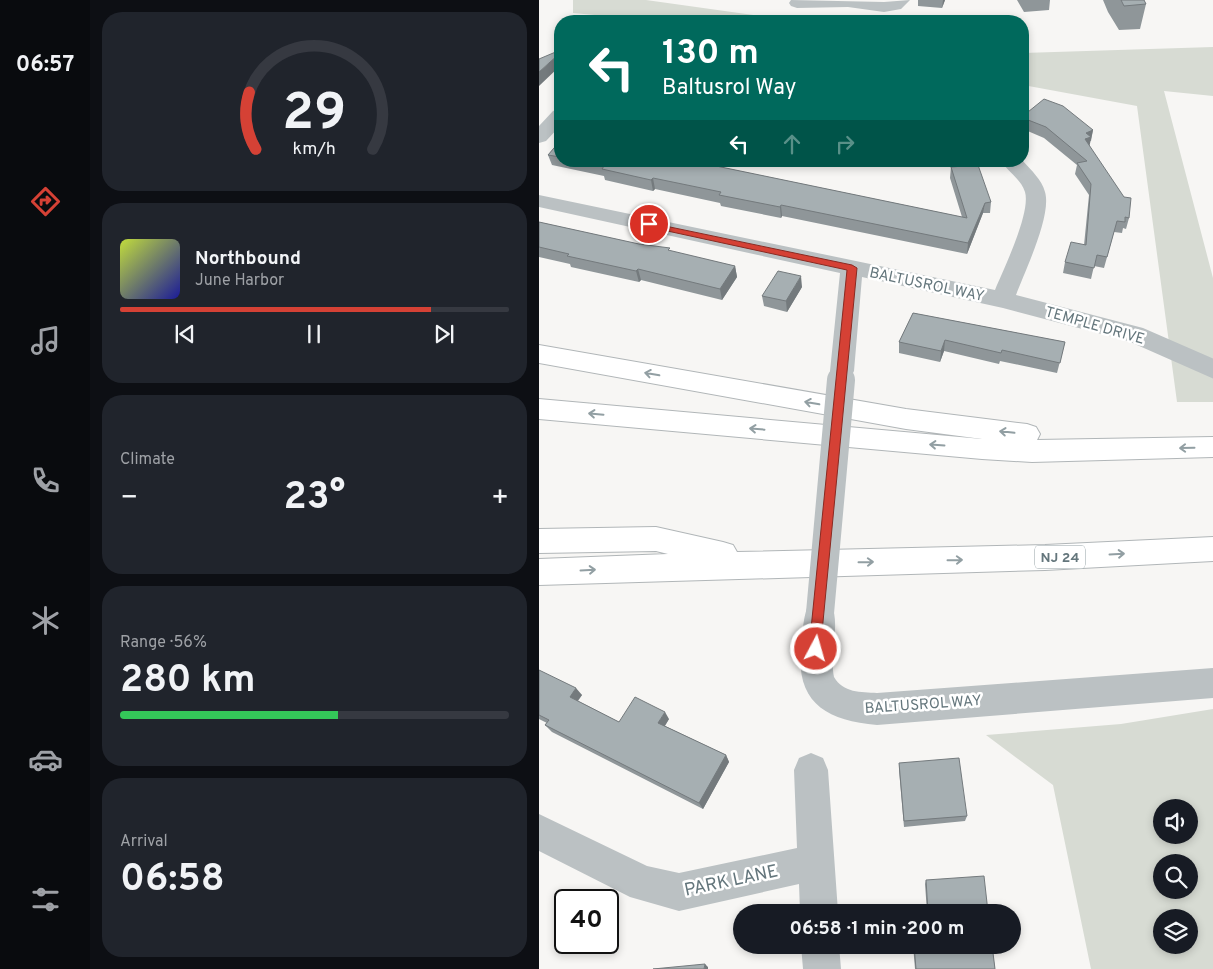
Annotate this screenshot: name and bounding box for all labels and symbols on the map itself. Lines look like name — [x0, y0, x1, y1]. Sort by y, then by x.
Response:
pin — [628, 203, 670, 245]
street label: BALTUSROL WAY — [867, 264, 986, 307]
street label: TEMPLE DRIVE — [1043, 303, 1147, 350]
one-way arrow — [645, 369, 661, 379]
one-way arrow — [804, 397, 820, 407]
one-way arrow — [588, 409, 604, 419]
one-way arrow — [750, 424, 766, 434]
one-way arrow — [1000, 427, 1016, 437]
one-way arrow — [929, 441, 945, 450]
one-way arrow — [1179, 443, 1195, 452]
road number: NJ 24 — [1035, 546, 1085, 568]
one-way arrow — [1109, 550, 1125, 559]
one-way arrow — [946, 555, 962, 565]
one-way arrow — [858, 557, 874, 566]
one-way arrow — [579, 565, 595, 574]
position arrow — [789, 622, 841, 674]
street label: BALTUSROL WAY — [864, 692, 983, 719]
street label: PARK LANE — [682, 860, 780, 903]
speed limit sign: 40 — [554, 889, 619, 954]

